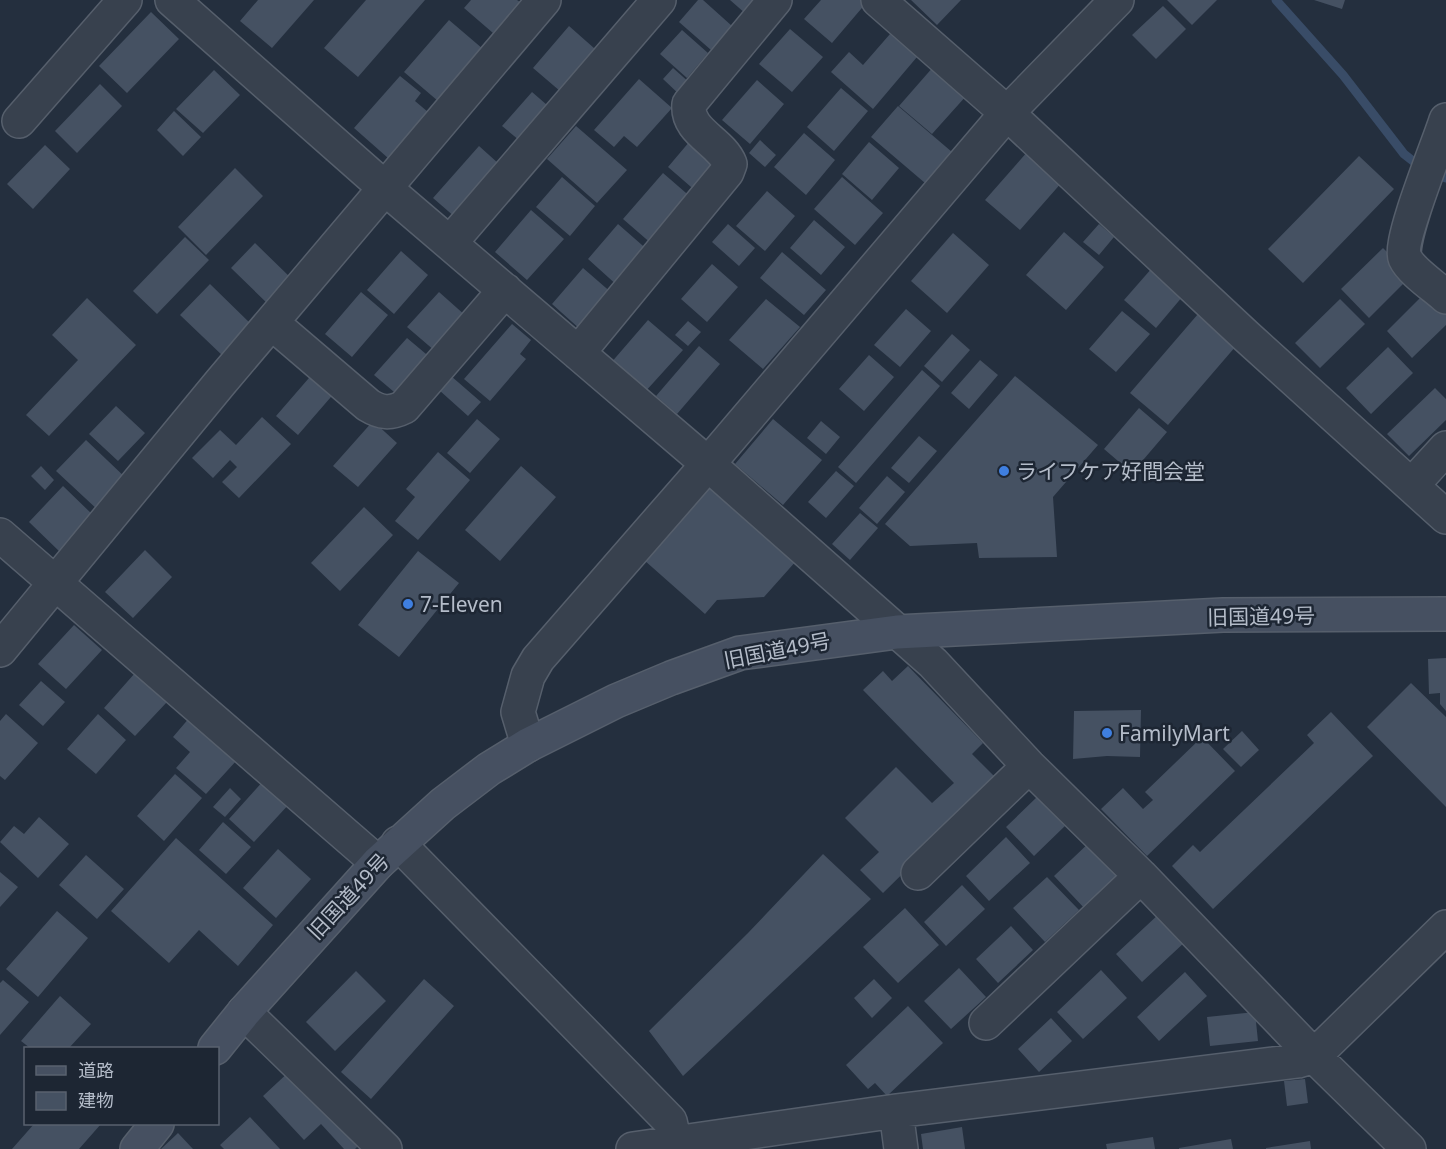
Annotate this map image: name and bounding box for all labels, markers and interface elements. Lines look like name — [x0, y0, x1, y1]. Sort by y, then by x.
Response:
place label: ライフケア好間会堂 — [1016, 457, 1205, 485]
marker: ライフケア好間会堂 — [997, 464, 1011, 478]
place label: 7-Eleven — [420, 590, 503, 618]
marker: 7-Eleven — [401, 597, 415, 611]
street label: 旧国道49号 — [1207, 601, 1315, 631]
street label: 旧国道49号 — [721, 626, 833, 674]
place label: FamilyMart — [1119, 719, 1230, 747]
marker: FamilyMart — [1100, 726, 1114, 740]
street label: 旧国道49号 — [301, 847, 395, 945]
legend — [24, 1047, 219, 1125]
text: 道路 — [78, 1058, 114, 1082]
text: 建物 — [78, 1088, 114, 1112]

